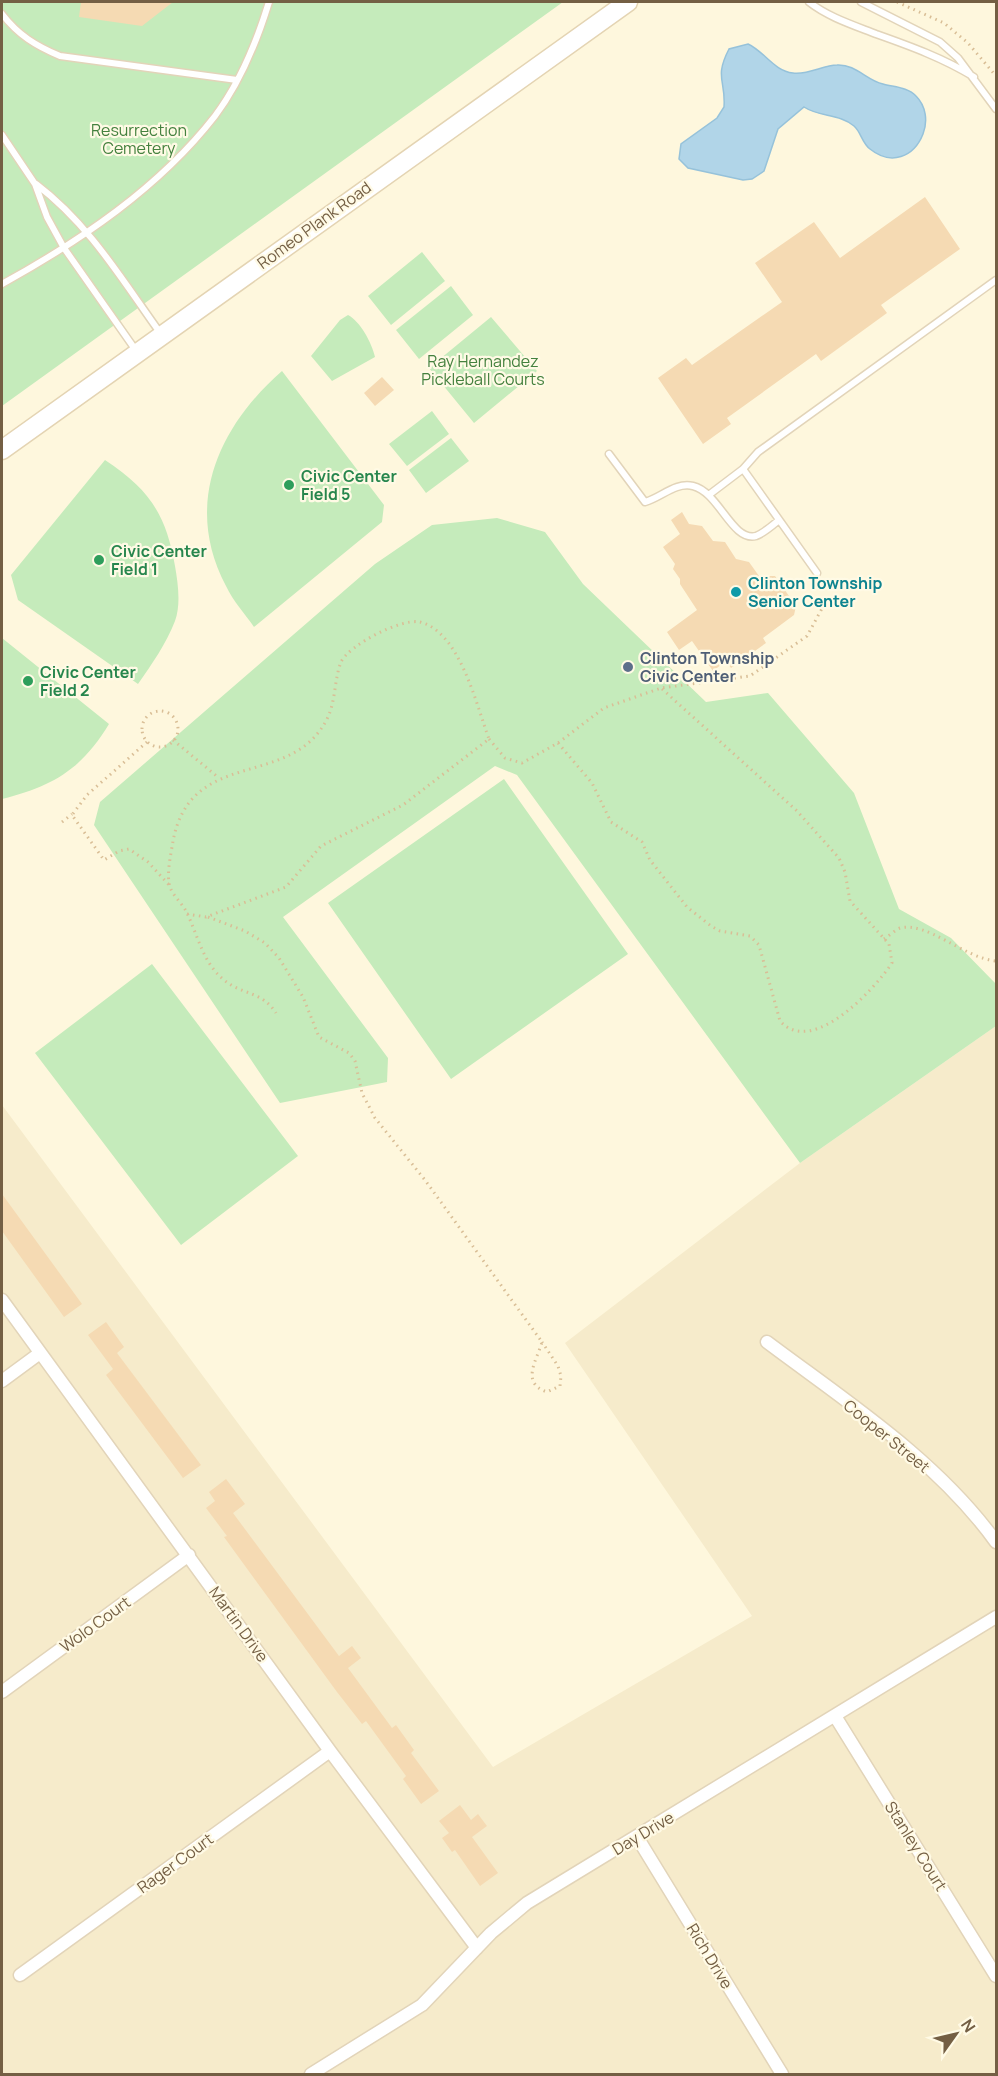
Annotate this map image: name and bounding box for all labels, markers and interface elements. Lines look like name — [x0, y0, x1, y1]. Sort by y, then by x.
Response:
park label: Resurrection Cemetery — [91, 119, 187, 159]
street label: Romeo Plank Road — [253, 176, 375, 274]
park label: Ray Hernandez Pickleball Courts — [421, 350, 545, 390]
place label: Civic Center Field 5 — [301, 465, 397, 505]
marker: Civic Center Field 5 — [282, 478, 296, 492]
place label: Civic Center Field 1 — [111, 540, 207, 580]
marker: Civic Center Field 1 — [92, 553, 106, 567]
place label: Clinton Township Senior Center — [748, 572, 882, 612]
marker: Clinton Township Senior Center — [729, 585, 743, 599]
place label: Clinton Township Civic Center — [640, 647, 774, 687]
marker: Clinton Township Civic Center — [621, 660, 635, 674]
place label: Civic Center Field 2 — [40, 661, 136, 701]
marker: Civic Center Field 2 — [21, 674, 35, 688]
street label: Cooper Street — [839, 1394, 935, 1478]
street label: Martin Drive — [204, 1582, 274, 1666]
street label: Wolo Court — [55, 1591, 135, 1657]
street label: Stanley Court — [880, 1797, 952, 1895]
street label: Day Drive — [608, 1806, 678, 1860]
street label: Rager Court — [132, 1828, 218, 1898]
street label: Rich Drive — [682, 1919, 738, 1993]
north arrow — [926, 2004, 986, 2064]
text: N — [956, 2015, 981, 2037]

